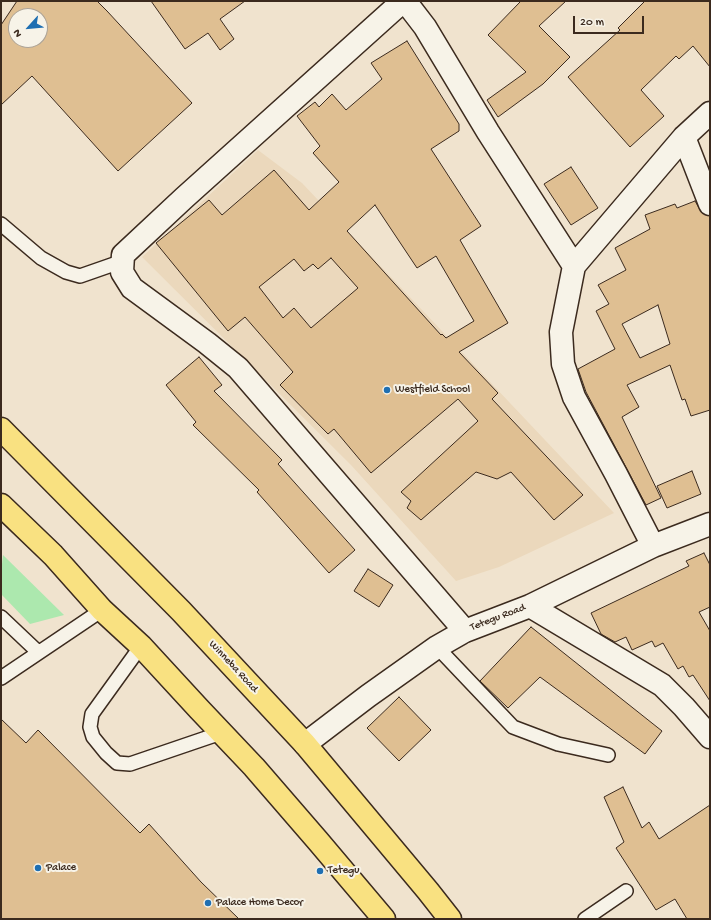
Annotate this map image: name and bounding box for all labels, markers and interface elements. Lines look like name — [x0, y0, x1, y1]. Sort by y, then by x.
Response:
north arrow — [8, 8, 48, 48]
scale bar — [575, 8, 646, 34]
text: 20 m — [580, 16, 604, 30]
text: N — [11, 27, 25, 39]
place label: Westfield School — [395, 383, 470, 397]
marker: Westfield School — [382, 385, 392, 395]
street label: Tetegu Road — [469, 601, 527, 635]
street label: Winneba Road — [206, 638, 260, 696]
place label: Palace — [46, 861, 76, 875]
marker: Palace — [33, 863, 43, 873]
place label: Tetegu — [328, 864, 359, 878]
marker: Tetegu — [315, 866, 325, 876]
place label: Palace Home Decor — [216, 896, 303, 910]
marker: Palace Home Decor — [203, 898, 213, 908]

